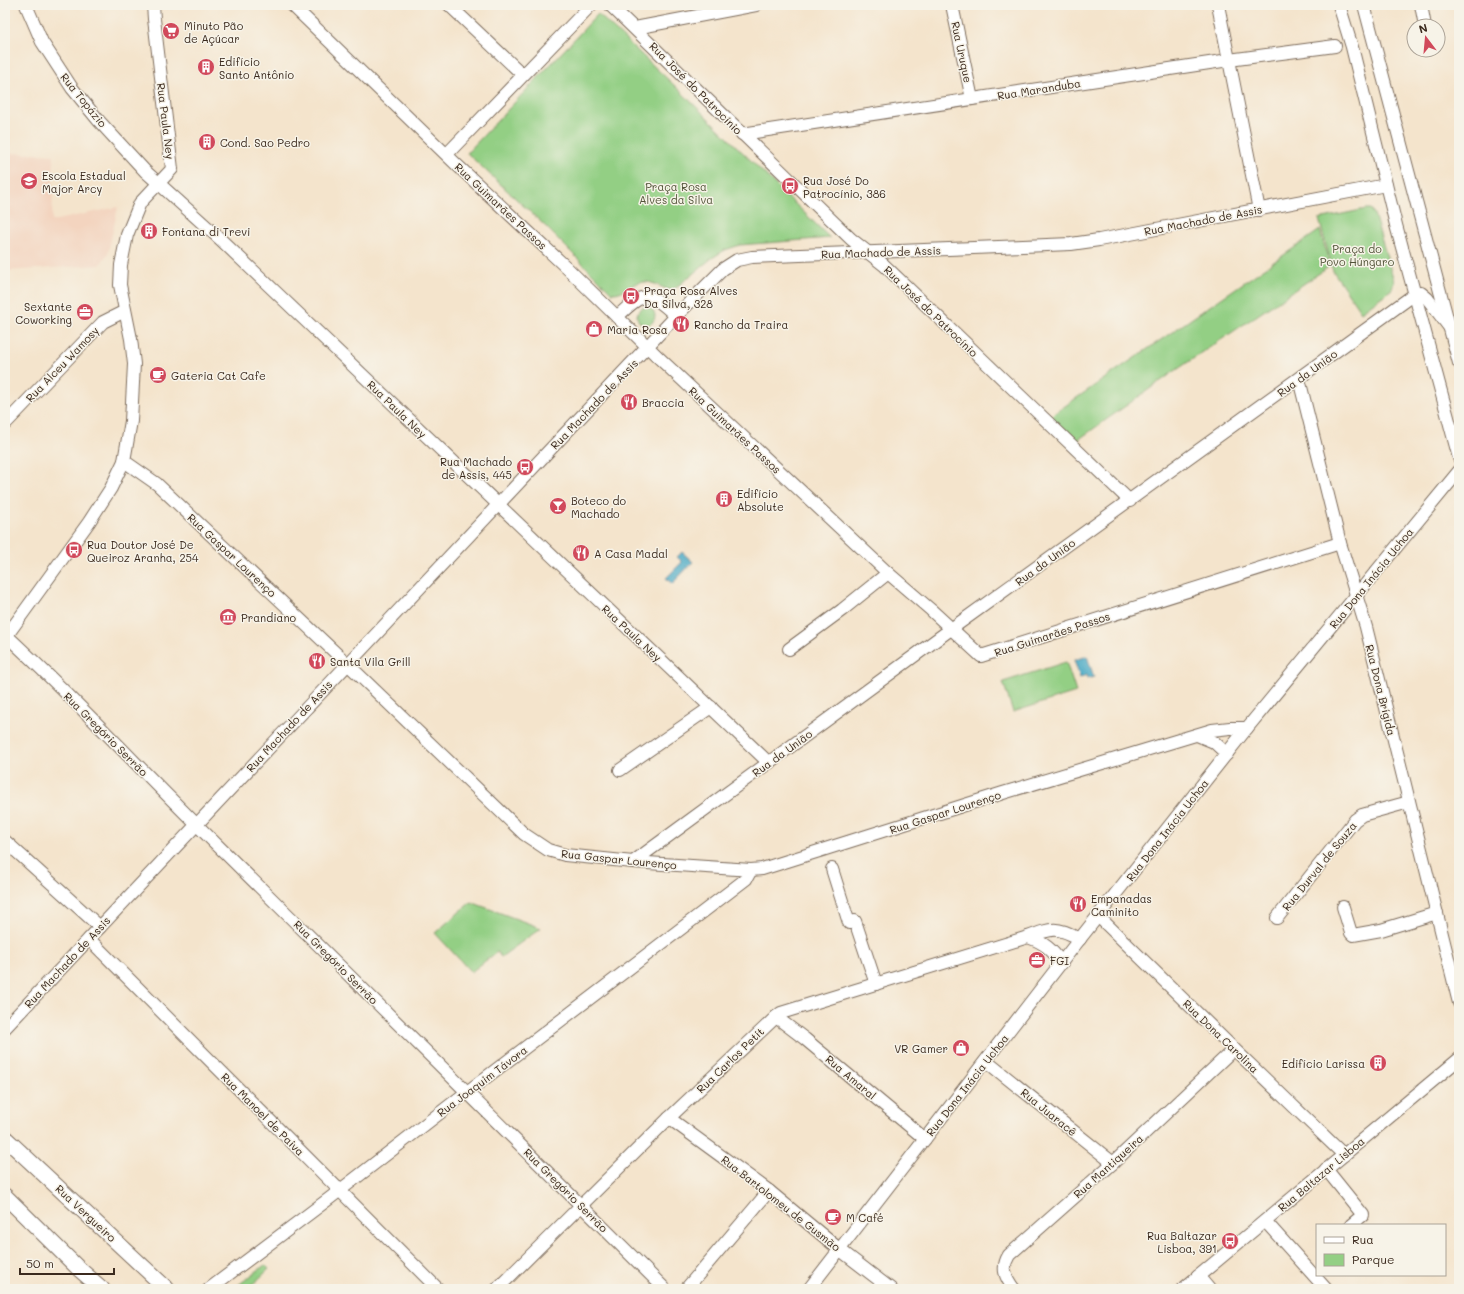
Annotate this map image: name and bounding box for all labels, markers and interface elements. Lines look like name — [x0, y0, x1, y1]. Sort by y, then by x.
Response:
place label: Minuto Pão de Açúcar — [184, 18, 244, 46]
north arrow — [1406, 18, 1446, 58]
street label: Rua Uruque — [948, 20, 976, 84]
text: N — [1417, 20, 1429, 36]
supermarket icon: Minuto Pão de Açúcar — [161, 21, 181, 41]
street label: Rua José do Patrocínio — [646, 38, 746, 138]
place label: Edifício Santo Antônio — [219, 54, 295, 82]
building icon: Edifício Santo Antônio — [196, 57, 216, 77]
street label: Rua Topázio — [57, 70, 111, 131]
street label: Rua Maranduba — [996, 75, 1082, 103]
street label: Rua Paula Ney — [154, 82, 178, 160]
building icon: Cond. Sao Pedro — [197, 132, 217, 152]
place label: Cond. Sao Pedro — [220, 135, 310, 150]
street label: Rua Guimarães Passos — [452, 159, 550, 253]
place label: Escola Estadual Major Arcy — [42, 168, 126, 196]
school or university icon: Escola Estadual Major Arcy — [19, 171, 39, 191]
place label: Rua José Do Patrocínio, 386 — [803, 173, 886, 201]
bus stop icon: Rua José Do Patrocínio, 386 — [780, 176, 800, 196]
park label: Praça Rosa Alves da Silva — [639, 179, 713, 207]
street label: Rua Machado de Assis — [1143, 201, 1263, 239]
building icon: Fontana di Trevi — [139, 221, 159, 241]
place label: Fontana di Trevi — [162, 224, 250, 239]
park label: Praça do Povo Húngaro — [1320, 241, 1395, 269]
street label: Rua Machado de Assis — [821, 242, 941, 262]
street label: Rua José do Patrocínio — [881, 262, 982, 360]
place label: Praça Rosa Alves Da Silva, 328 — [644, 283, 738, 311]
bus stop icon: Praça Rosa Alves Da Silva, 328 — [621, 286, 641, 306]
place label: Sextante Coworking — [15, 299, 72, 327]
office icon: Sextante Coworking — [75, 302, 95, 322]
restaurant icon: Rancho da Traira — [671, 314, 691, 334]
place label: Rancho da Traira — [694, 317, 788, 332]
shop icon: Maria Rosa — [584, 319, 604, 339]
place label: Maria Rosa — [607, 322, 668, 337]
street label: Rua Alceu Wamosy — [22, 323, 102, 405]
street label: Rua da União — [1274, 346, 1340, 400]
street label: Rua Machado de Assis — [547, 356, 641, 452]
cafe icon: Gateria Cat Cafe — [148, 365, 168, 385]
place label: Gateria Cat Cafe — [171, 368, 266, 383]
street label: Rua Paula Ney — [364, 377, 430, 441]
street label: Rua Guimarães Passos — [686, 383, 784, 477]
restaurant icon: Braccia — [619, 392, 639, 412]
place label: Braccia — [642, 395, 685, 410]
place label: Rua Machado de Assis, 445 — [440, 454, 512, 482]
bus stop icon: Rua Machado de Assis, 445 — [515, 457, 535, 477]
place label: Edifício Absolute — [737, 486, 784, 514]
building icon: Edifício Absolute — [714, 489, 734, 509]
place label: Boteco do Machado — [571, 493, 626, 521]
bar icon: Boteco do Machado — [548, 496, 568, 516]
street label: Rua Gaspar Lourenço — [184, 510, 280, 600]
street label: Rua Dona Inácia Uchoa — [1326, 524, 1416, 631]
street label: Rua da União — [1012, 535, 1078, 589]
place label: Rua Doutor José De Queiroz Aranha, 254 — [87, 537, 199, 565]
bus stop icon: Rua Doutor José De Queiroz Aranha, 254 — [64, 540, 84, 560]
restaurant icon: A Casa Madal — [571, 543, 591, 563]
place label: A Casa Madal — [594, 546, 668, 561]
street label: Rua Paula Ney — [599, 601, 665, 665]
museum icon: Prandiano — [218, 607, 238, 627]
street label: Rua Guimarães Passos — [992, 608, 1112, 660]
place label: Prandiano — [241, 610, 296, 625]
street label: Rua Dona Brígida — [1362, 643, 1400, 737]
restaurant icon: Santa Vila Grill — [307, 651, 327, 671]
place label: Santa Vila Grill — [330, 654, 411, 669]
street label: Rua Machado de Assis — [243, 677, 335, 775]
street label: Rua Gregório Serrão — [61, 689, 152, 780]
street label: Rua da União — [749, 726, 815, 780]
street label: Rua Dona Inácia Uchoa — [1123, 776, 1212, 884]
street label: Rua Gaspar Lourenço — [887, 787, 1003, 837]
street label: Rua Durval de Souza — [1278, 818, 1360, 914]
street label: Rua Gaspar Lourenço — [560, 845, 678, 873]
place label: Empanadas Caminito — [1091, 891, 1152, 919]
restaurant icon: Empanadas Caminito — [1068, 894, 1088, 914]
street label: Rua Machado de Assis — [21, 913, 113, 1011]
street label: Rua Gregório Serrão — [291, 917, 382, 1008]
office icon: FGI — [1027, 950, 1047, 970]
place label: FGI — [1050, 953, 1069, 968]
street label: Rua Dona Carolina — [1180, 996, 1262, 1076]
street label: Rua Carlos Petit — [693, 1024, 767, 1096]
street label: Rua Dona Inácia Uchoa — [923, 1031, 1012, 1139]
shop icon: VR Gamer — [951, 1038, 971, 1058]
place label: VR Gamer — [894, 1041, 948, 1056]
street label: Rua Joaquim Távora — [434, 1042, 530, 1120]
street label: Rua Amaral — [823, 1051, 879, 1103]
building icon: Edifício Larissa — [1368, 1053, 1388, 1073]
place label: Edifício Larissa — [1282, 1056, 1365, 1071]
street label: Rua Manoel de Paiva — [218, 1069, 308, 1159]
street label: Rua Juaracê — [1018, 1085, 1080, 1139]
street label: Rua Mantiqueira — [1070, 1131, 1146, 1201]
street label: Rua Baltazar Lisboa — [1275, 1133, 1367, 1215]
street label: Rua Gregório Serrão — [521, 1145, 612, 1236]
street label: Rua Bartolomeu de Gusmão — [718, 1152, 844, 1255]
street label: Rua Vergueiro — [53, 1181, 120, 1245]
cafe icon: M Café — [823, 1207, 843, 1227]
place label: M Café — [846, 1210, 884, 1225]
legend — [1316, 1224, 1446, 1276]
place label: Rua Baltazar Lisboa, 391 — [1147, 1228, 1217, 1256]
bus stop icon: Rua Baltazar Lisboa, 391 — [1220, 1231, 1240, 1251]
text: Rua — [1352, 1231, 1374, 1247]
scale bar — [20, 1250, 114, 1276]
text: Parque — [1352, 1251, 1395, 1267]
text: 50 m — [26, 1255, 54, 1271]

